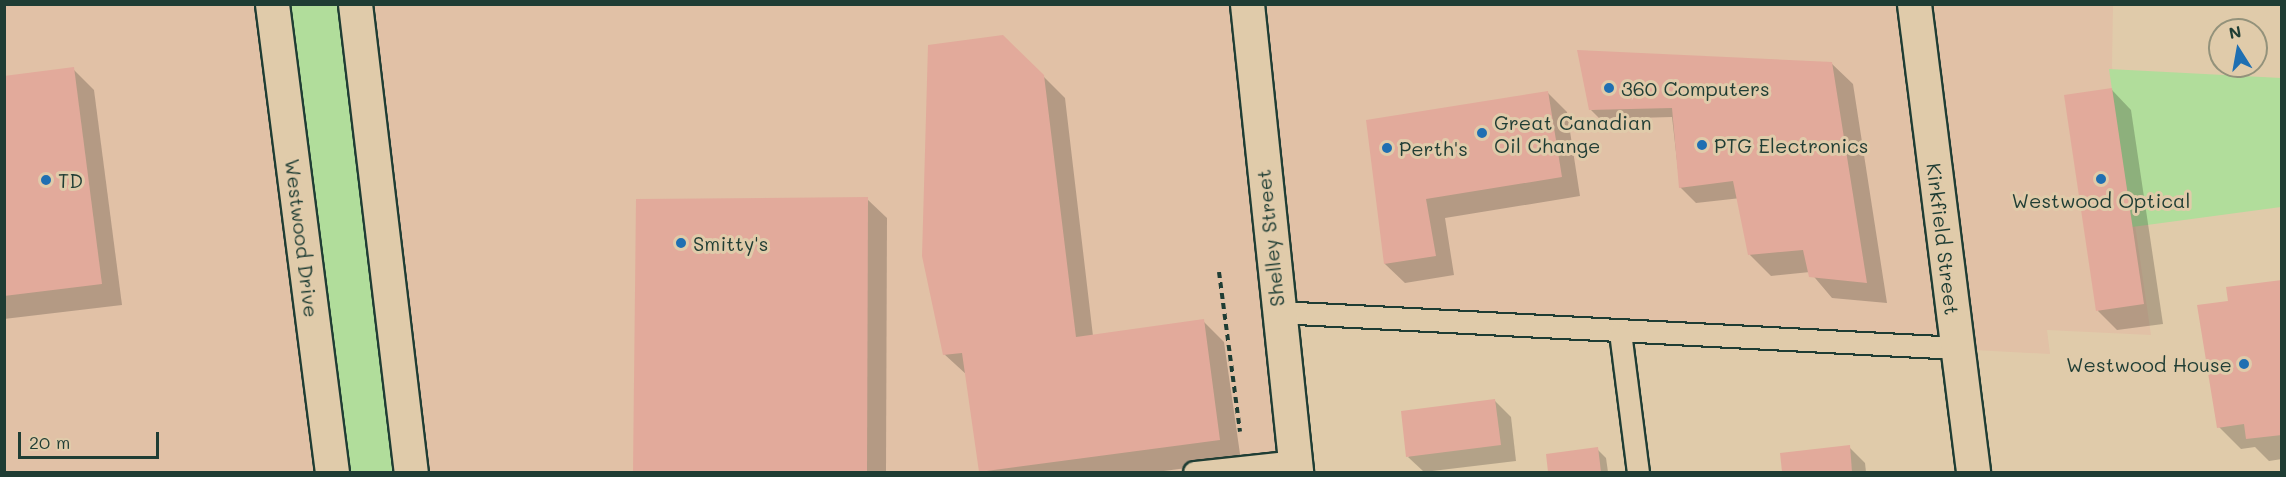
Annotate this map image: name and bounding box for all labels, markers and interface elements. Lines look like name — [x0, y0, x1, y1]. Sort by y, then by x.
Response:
north arrow — [2208, 18, 2268, 78]
text: N — [2227, 20, 2243, 43]
place label: 360 Computers — [1621, 76, 1770, 100]
marker: 360 Computers — [1602, 81, 1616, 95]
place label: Great Canadian Oil Change — [1494, 110, 1652, 157]
marker: Great Canadian Oil Change — [1475, 126, 1489, 140]
place label: PTG Electronics — [1714, 133, 1869, 157]
place label: Perth's — [1399, 136, 1468, 160]
marker: PTG Electronics — [1695, 138, 1709, 152]
marker: Perth's — [1380, 141, 1394, 155]
street label: Westwood Drive — [280, 157, 324, 319]
street label: Kirkfield Street — [1922, 162, 1964, 316]
place label: TD — [58, 168, 83, 192]
street label: Shelley Street — [1251, 168, 1289, 308]
marker: Westwood Optical — [2094, 172, 2108, 186]
marker: TD — [39, 173, 53, 187]
place label: Westwood Optical — [2011, 188, 2191, 212]
place label: Smitty's — [693, 231, 768, 255]
marker: Smitty's — [674, 236, 688, 250]
place label: Westwood House — [2066, 352, 2232, 376]
marker: Westwood House — [2237, 357, 2251, 371]
scale bar — [21, 420, 162, 458]
text: 20 m — [29, 430, 70, 454]

